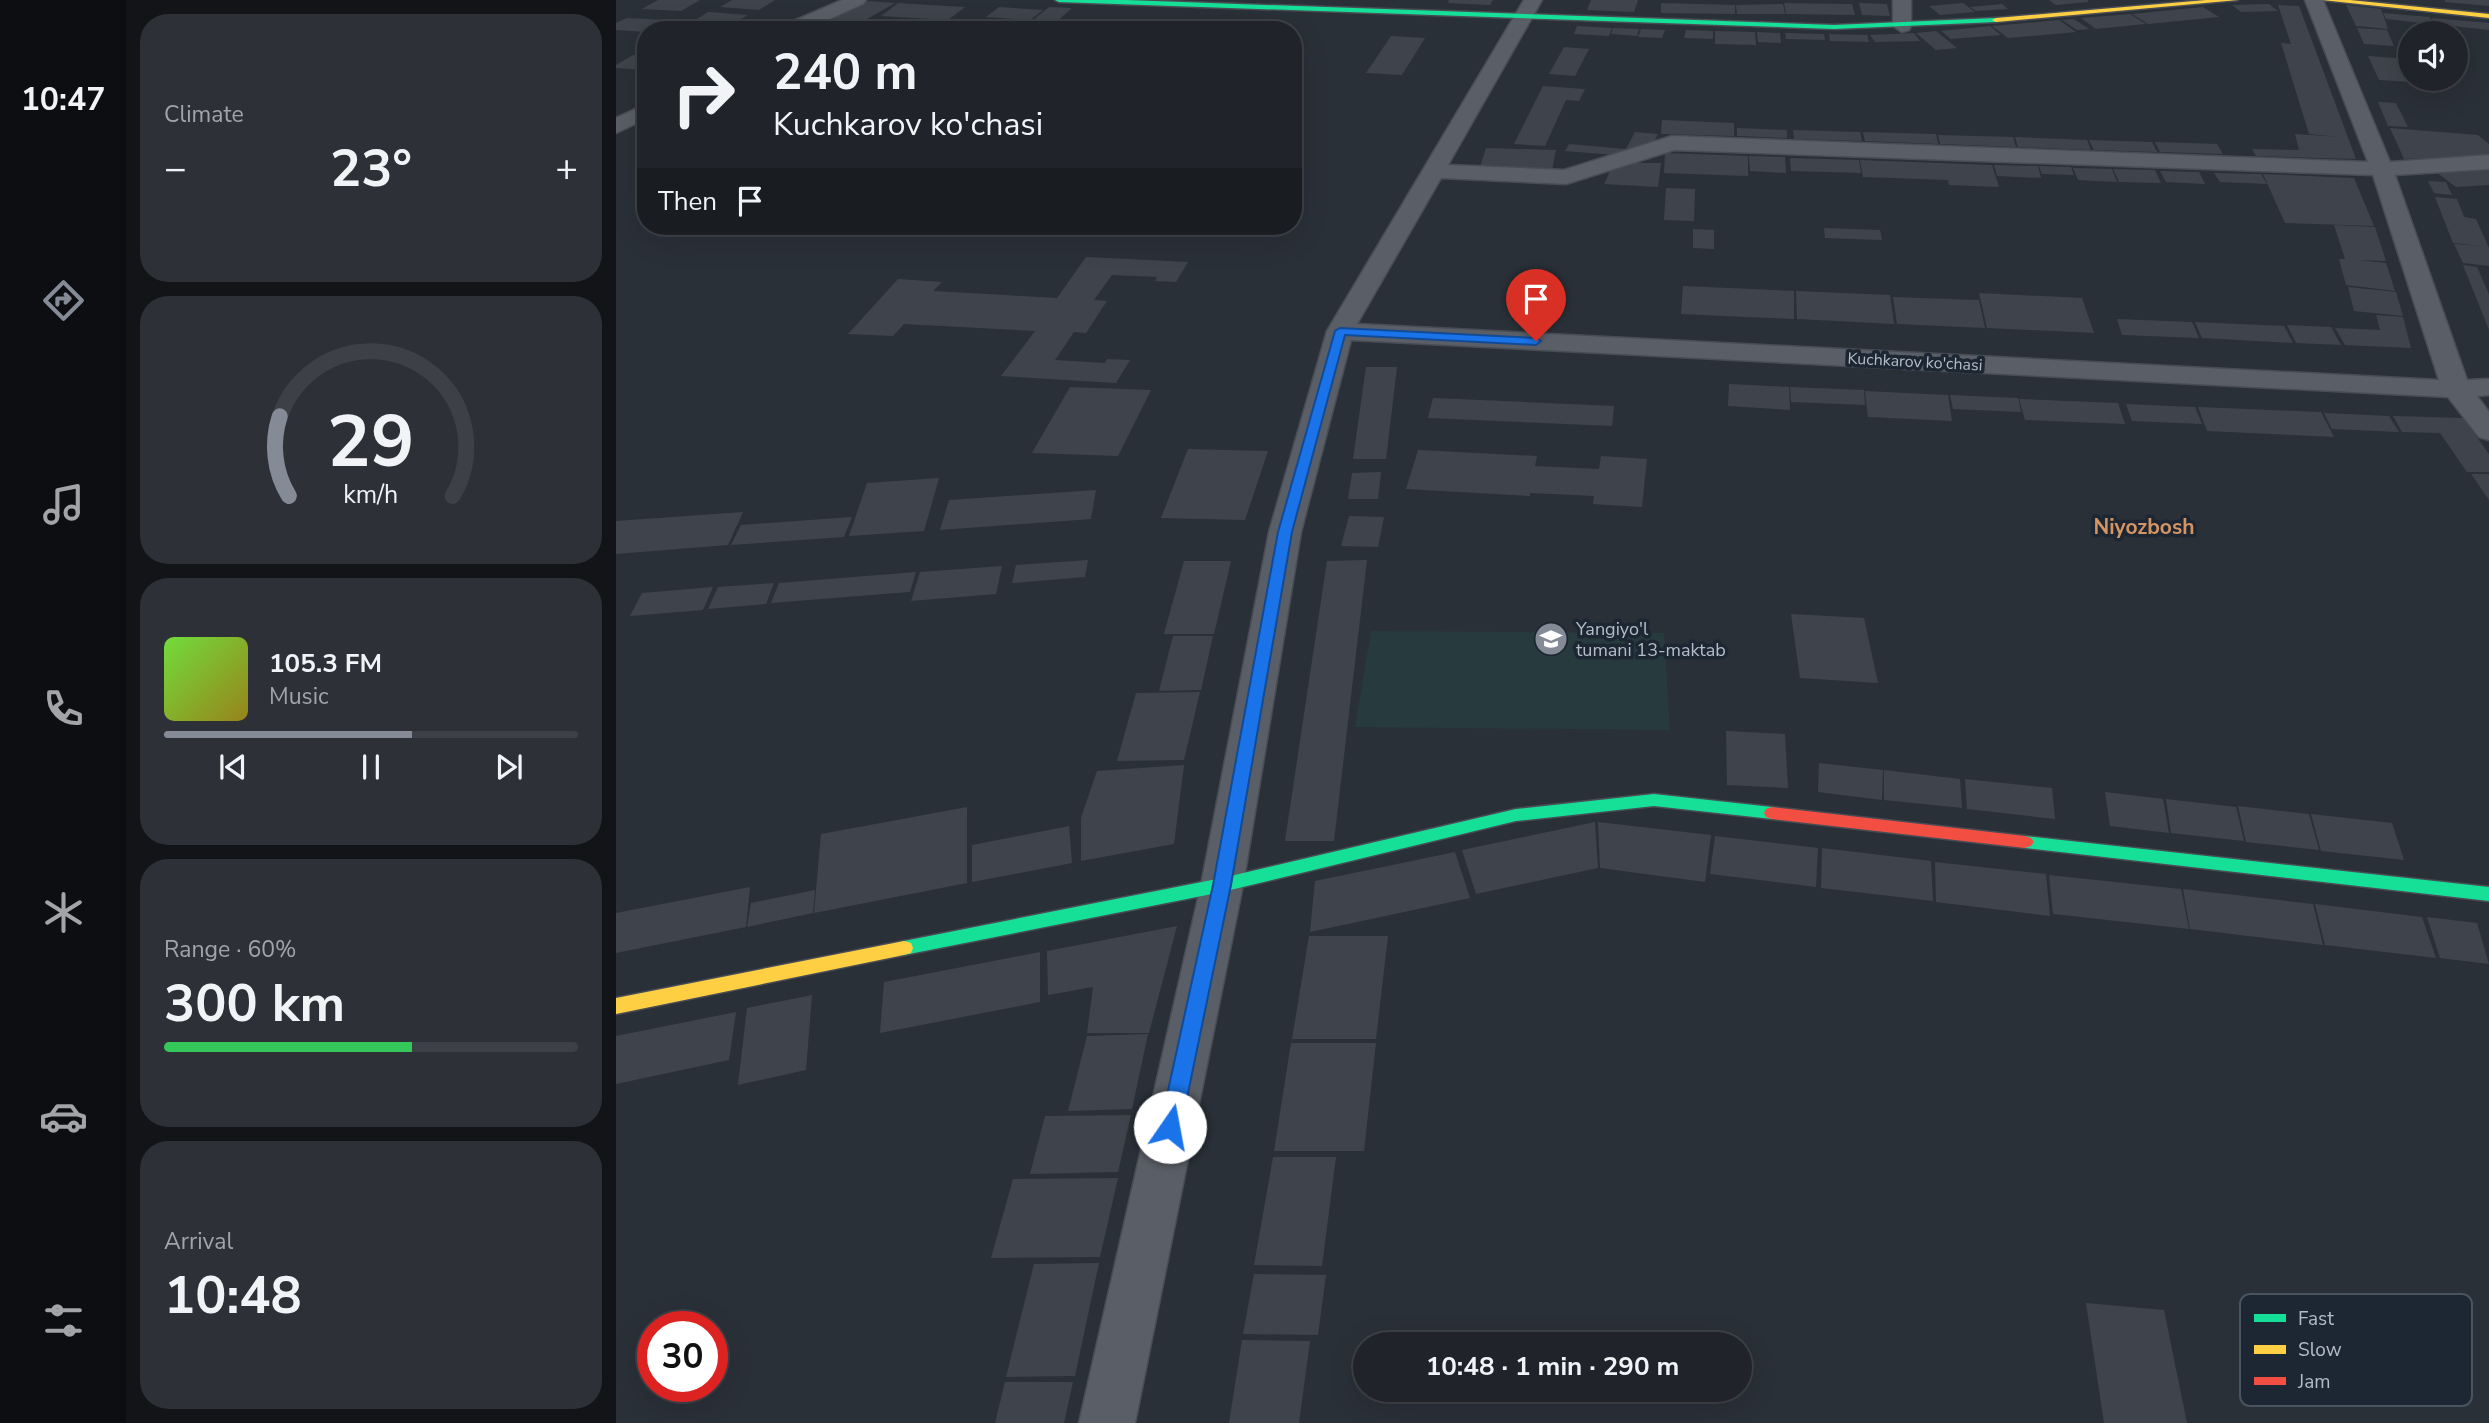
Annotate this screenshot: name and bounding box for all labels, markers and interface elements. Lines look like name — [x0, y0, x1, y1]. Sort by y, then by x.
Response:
map controls — [2398, 21, 2468, 91]
button: sound — [2398, 21, 2468, 91]
text: 240 m — [773, 39, 917, 106]
icon: right — [658, 49, 749, 140]
text: 10:47 — [21, 78, 105, 121]
text: Climate — [164, 99, 244, 130]
text: Kuchkarov ko'chasi — [773, 103, 1043, 146]
text: 23° — [330, 133, 412, 204]
text: − — [164, 143, 187, 194]
text: + — [555, 143, 578, 194]
icon: arrive — [731, 182, 769, 220]
text: Then — [658, 184, 717, 219]
pin — [1506, 269, 1566, 341]
icon: directions — [39, 276, 88, 325]
icon: arrive — [1517, 280, 1555, 318]
street label: Kuchkarov ko'chasi — [1847, 347, 1983, 377]
text: 29 — [327, 392, 415, 492]
text: km/h — [343, 477, 399, 511]
icon: music — [39, 480, 88, 529]
district label: Niyozbosh — [2093, 513, 2195, 541]
place label: Yangiyo'l tumani 13-maktab — [1575, 617, 1726, 662]
school or university icon: Yangiyo'l tumani 13-maktab — [1532, 620, 1570, 658]
text: 105.3 FM — [269, 646, 382, 681]
text: Music — [269, 681, 329, 712]
icon: phone — [39, 684, 88, 733]
icon: previous — [214, 748, 252, 786]
icon: pause — [352, 748, 390, 786]
icon: next — [490, 748, 528, 786]
icon: climate — [39, 888, 88, 937]
text: Range · 60% — [164, 934, 296, 965]
text: 300 km — [164, 968, 345, 1039]
position arrow — [1133, 1090, 1207, 1164]
icon: car — [39, 1092, 88, 1141]
text: Arrival — [164, 1226, 233, 1257]
text: 10:48 — [164, 1260, 302, 1331]
legend — [2240, 1294, 2472, 1406]
icon: filters — [39, 1296, 88, 1345]
text: Fast — [2298, 1306, 2334, 1332]
speed limit sign: 30 — [637, 1311, 728, 1402]
text: Slow — [2298, 1337, 2342, 1363]
text: 10:48 · 1 min · 290 m — [1426, 1349, 1679, 1384]
text: Jam — [2297, 1369, 2331, 1395]

